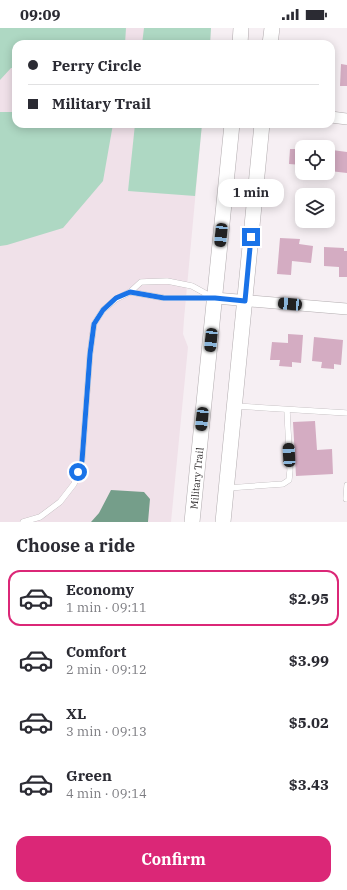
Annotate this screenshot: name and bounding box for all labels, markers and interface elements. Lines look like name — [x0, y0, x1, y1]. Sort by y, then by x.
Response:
text: 09:09 — [20, 5, 61, 24]
text: Perry Circle — [52, 56, 141, 75]
text: Military Trail — [52, 94, 151, 113]
map controls — [295, 140, 335, 228]
button: locate — [295, 140, 335, 180]
callout: 1 min — [218, 179, 284, 207]
text: 1 min — [233, 184, 269, 201]
button: layers — [295, 188, 335, 228]
car — [214, 222, 228, 248]
route end — [242, 228, 260, 246]
car — [278, 297, 302, 311]
car — [204, 327, 218, 353]
car — [195, 406, 209, 432]
car — [282, 443, 296, 467]
street label: Military Trail — [187, 447, 206, 510]
route start — [69, 463, 87, 481]
text: Choose a ride — [16, 534, 135, 557]
icon: car — [18, 580, 54, 616]
text: Economy — [66, 580, 134, 599]
text: $2.95 — [289, 589, 329, 608]
text: 1 min · 09:11 — [66, 599, 147, 616]
icon: car — [18, 642, 54, 678]
text: Comfort — [66, 642, 126, 661]
text: $3.99 — [289, 651, 329, 670]
text: 2 min · 09:12 — [66, 661, 147, 678]
icon: car — [18, 704, 54, 740]
text: XL — [66, 704, 86, 723]
text: $5.02 — [289, 713, 329, 732]
text: 3 min · 09:13 — [66, 723, 147, 740]
icon: car — [18, 766, 54, 802]
text: Green — [66, 766, 112, 785]
text: $3.43 — [289, 775, 329, 794]
text: 4 min · 09:14 — [66, 785, 147, 802]
button: Confirm — [16, 836, 331, 882]

